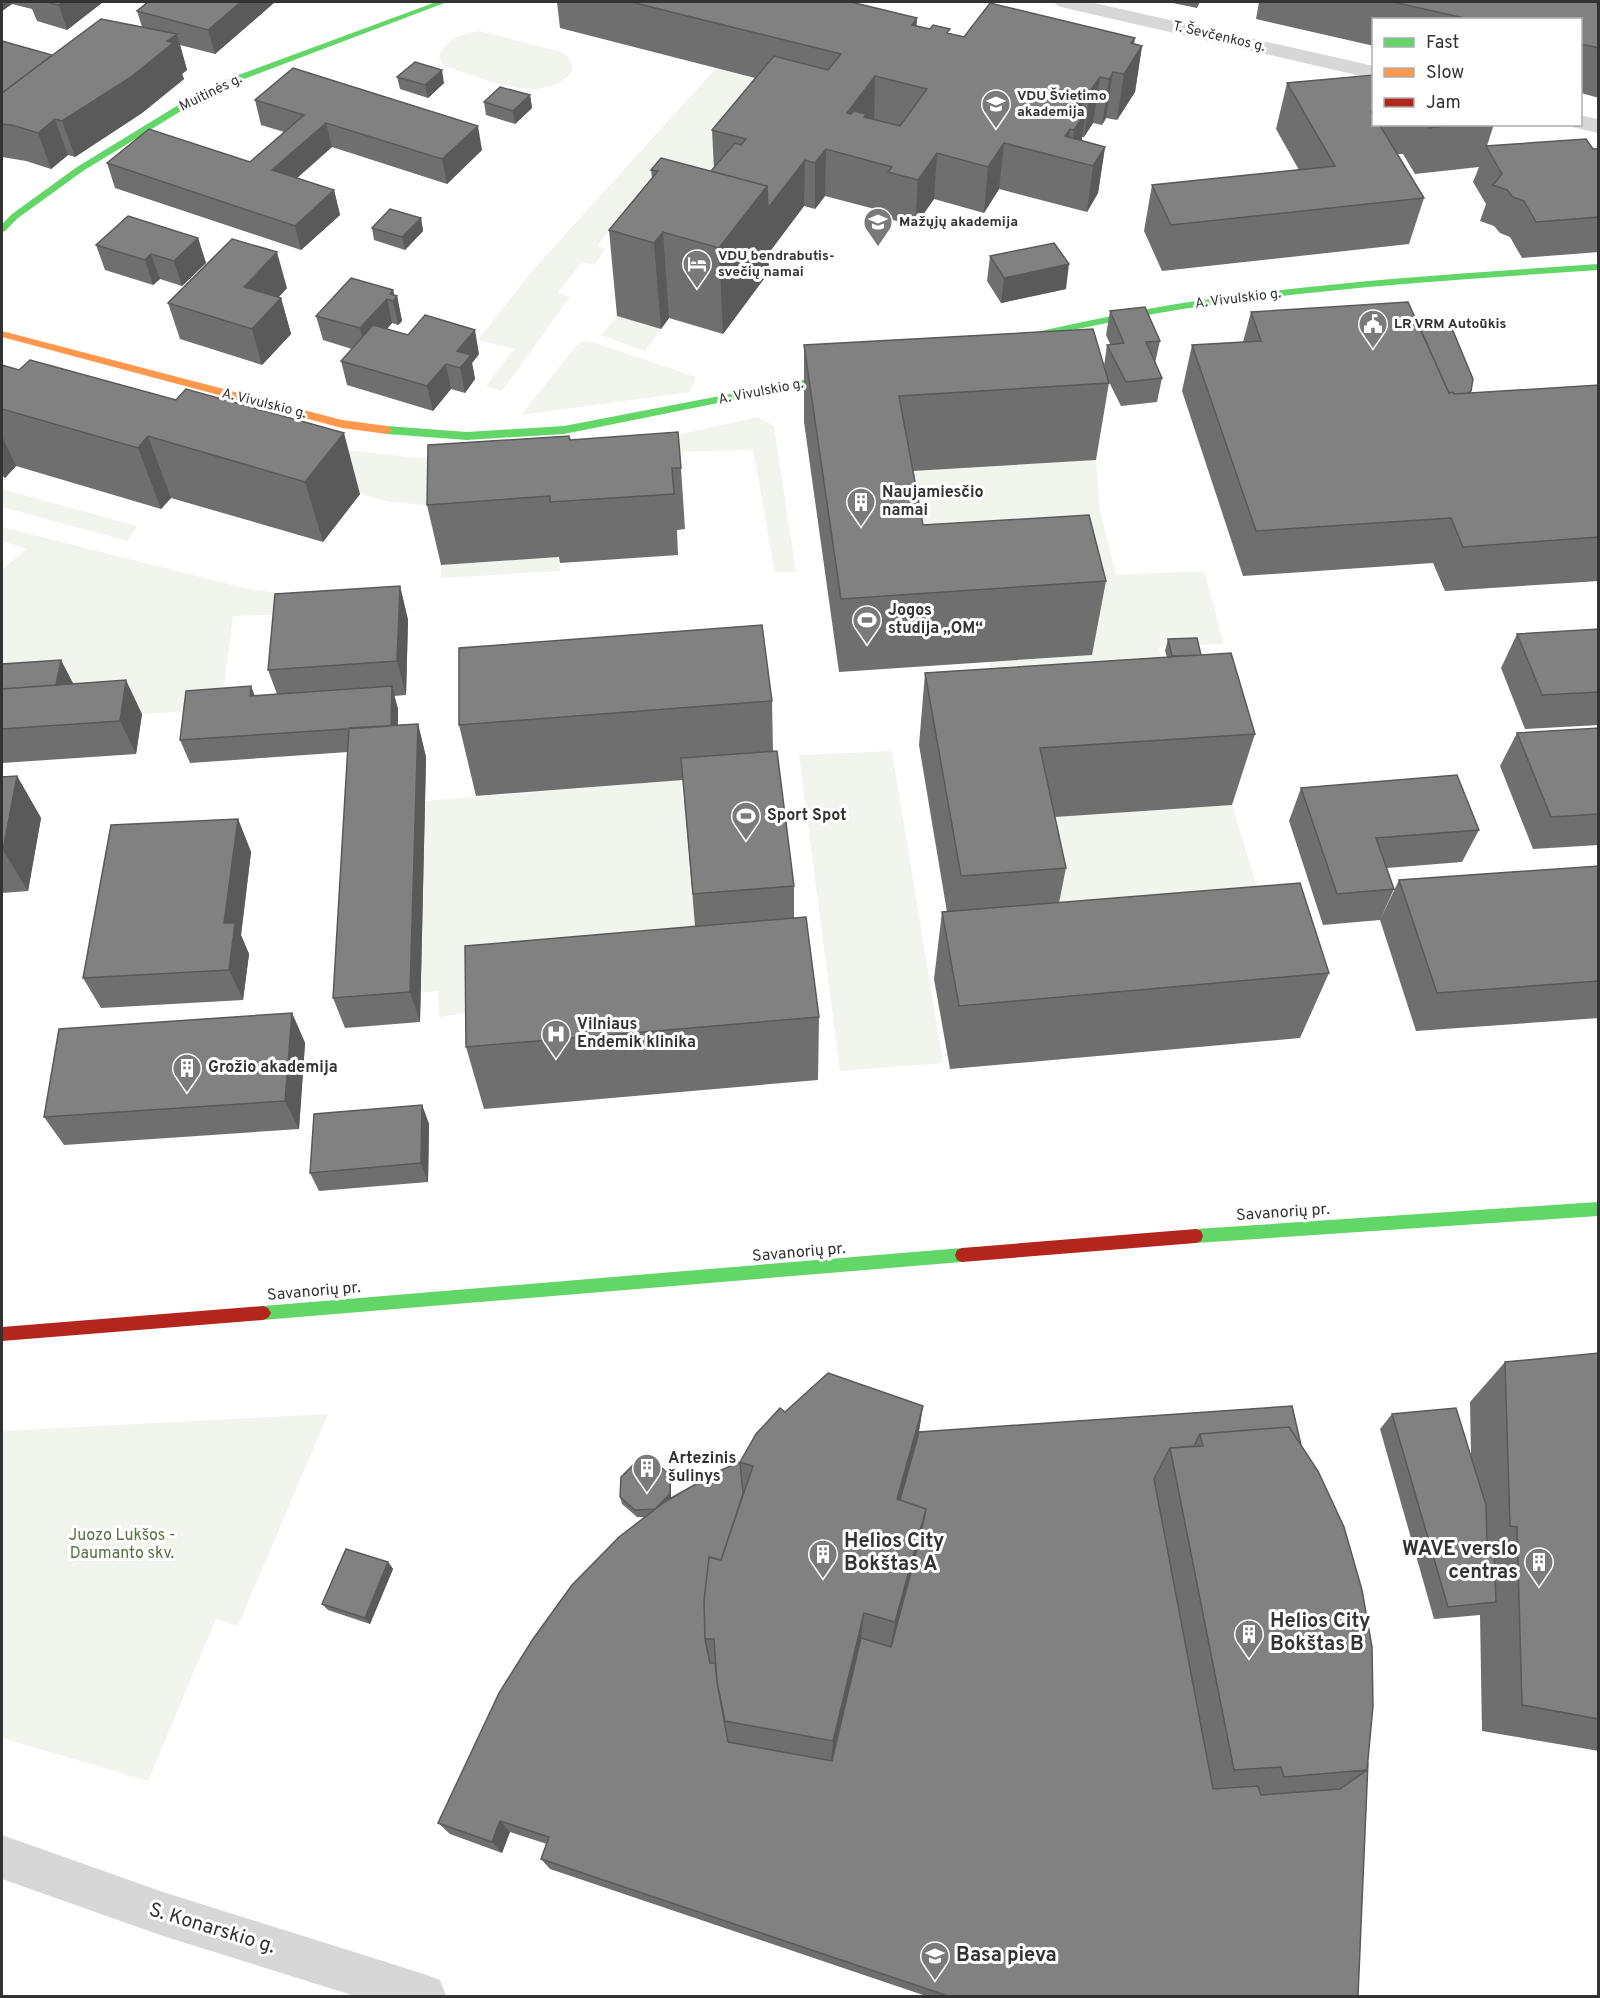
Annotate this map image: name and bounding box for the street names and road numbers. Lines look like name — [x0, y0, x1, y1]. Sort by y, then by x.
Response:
street label: T. Ševčenkos g. — [1171, 17, 1267, 56]
street label: Muitinės g. — [177, 71, 245, 115]
street label: A. Vivulskio g. — [1194, 285, 1282, 313]
street label: A. Vivulskio g. — [717, 375, 805, 409]
street label: A. Vivulskio g. — [220, 385, 308, 423]
street label: Savanorių pr. — [1235, 1200, 1331, 1226]
street label: Savanorių pr. — [751, 1239, 847, 1267]
street label: Savanorių pr. — [266, 1278, 362, 1306]
street label: S. Konarskio g. — [146, 1897, 278, 1961]

